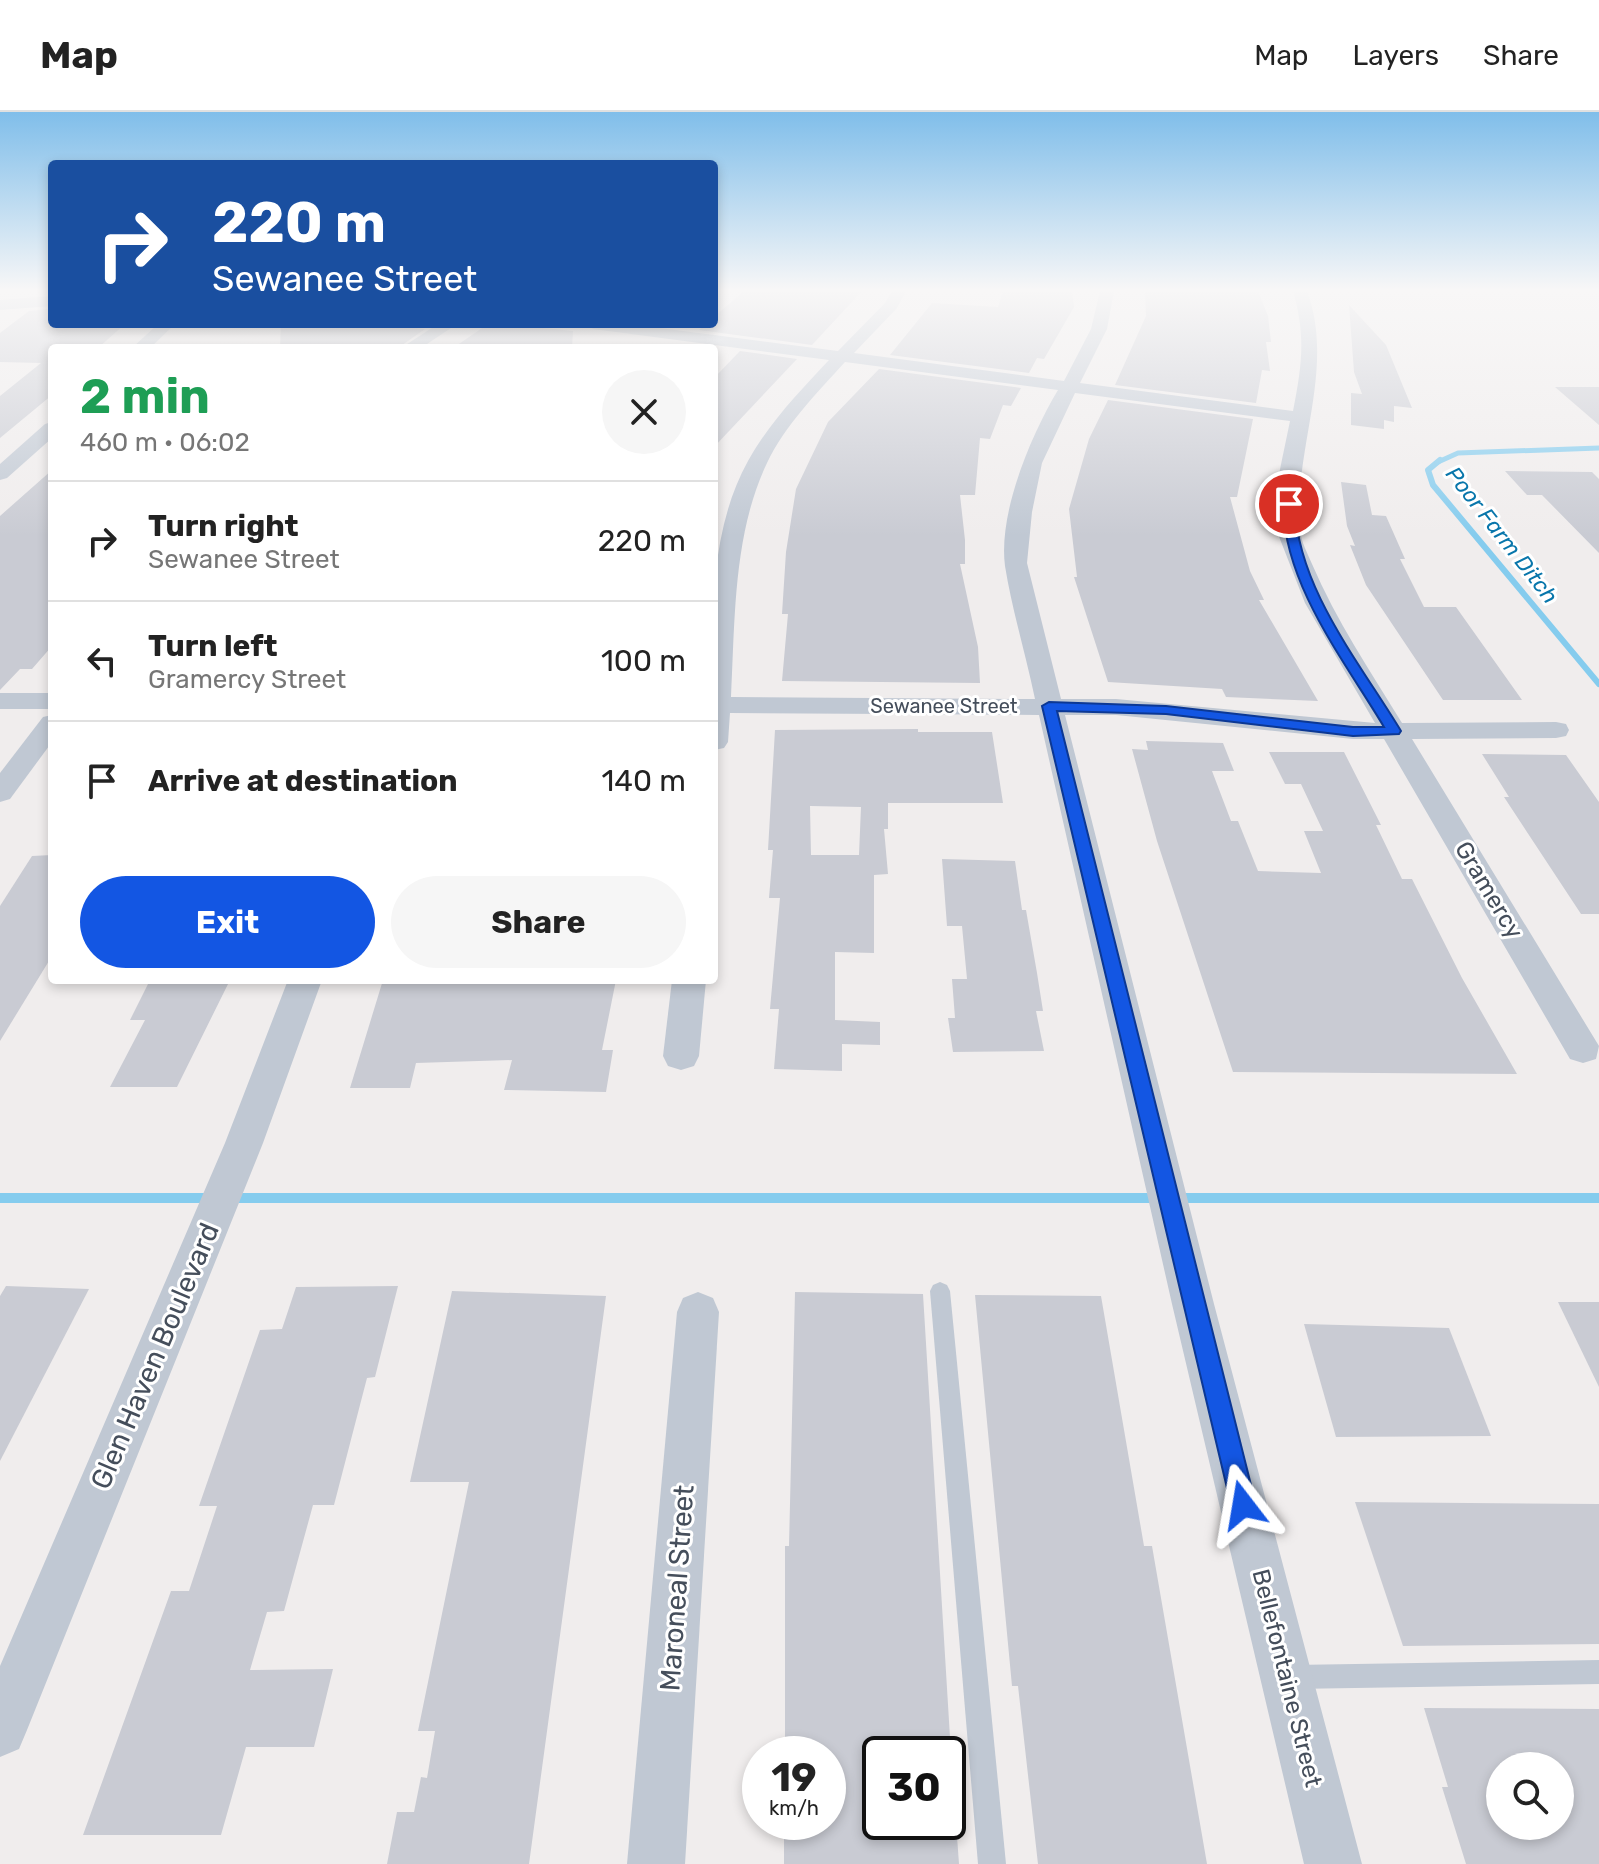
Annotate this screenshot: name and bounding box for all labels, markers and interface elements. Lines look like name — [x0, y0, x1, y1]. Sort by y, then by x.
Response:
text: Map — [40, 32, 118, 78]
text: Map — [1254, 39, 1309, 72]
text: Layers — [1353, 39, 1439, 72]
text: Share — [1483, 39, 1559, 72]
text: 220 m — [212, 190, 386, 256]
icon: right — [80, 192, 184, 296]
text: Sewanee Street — [212, 257, 477, 300]
text: 2 min — [80, 368, 210, 425]
button: close — [602, 370, 686, 454]
text: 460 m · 06:02 — [80, 427, 250, 458]
water label: Poor Farm Ditch — [1440, 461, 1564, 609]
pin — [1255, 470, 1323, 538]
icon: arrive — [1267, 482, 1311, 526]
text: Turn right — [148, 508, 299, 544]
icon: right — [80, 519, 124, 563]
text: 220 m — [598, 523, 686, 559]
text: Sewanee Street — [148, 544, 340, 575]
text: Turn left — [148, 628, 278, 664]
icon: left — [80, 639, 124, 683]
text: 100 m — [601, 643, 686, 679]
text: Gramercy Street — [148, 664, 346, 695]
street label: Sewanee Street — [870, 694, 1018, 718]
icon: arrive — [80, 759, 124, 803]
text: Arrive at destination — [148, 763, 458, 799]
text: 140 m — [601, 763, 686, 799]
street label: Gramercy — [1449, 836, 1529, 944]
button: Exit — [80, 876, 375, 968]
button: Share — [391, 876, 686, 968]
street label: Glen Haven Boulevard — [84, 1218, 226, 1494]
position arrow — [1201, 1463, 1285, 1547]
street label: Maroneal Street — [653, 1484, 701, 1692]
street label: Bellefontaine Street — [1246, 1566, 1328, 1790]
speed limit sign: 30 — [862, 1736, 966, 1840]
map controls — [1486, 1752, 1574, 1840]
button: search — [1486, 1752, 1574, 1840]
text: 19 — [771, 1754, 817, 1801]
text: km/h — [769, 1796, 819, 1820]

